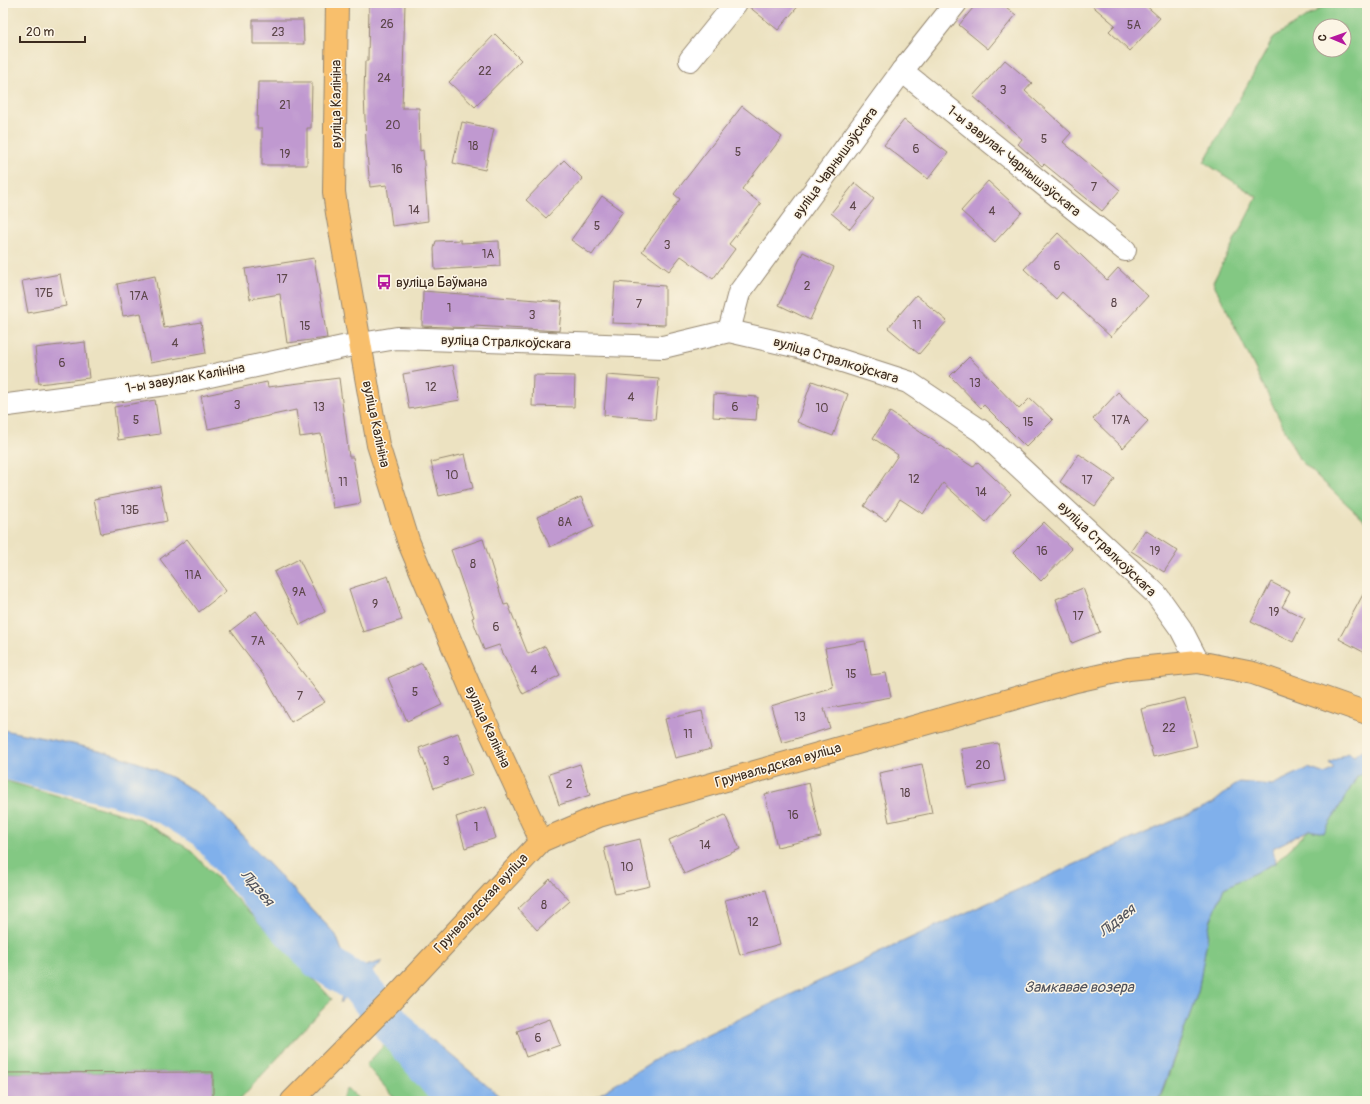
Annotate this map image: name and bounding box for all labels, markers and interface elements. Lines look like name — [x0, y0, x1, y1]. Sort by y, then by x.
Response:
house number: 26 — [380, 17, 394, 32]
scale bar — [20, 18, 85, 44]
house number: 5А — [1127, 18, 1141, 33]
north arrow — [1312, 18, 1352, 58]
text: 20 m — [26, 25, 55, 40]
house number: 23 — [271, 25, 285, 40]
text: С — [1316, 34, 1329, 41]
street label: вуліца Калініна — [328, 60, 345, 148]
house number: 22 — [478, 64, 492, 79]
house number: 24 — [377, 71, 391, 86]
house number: 3 — [1000, 83, 1007, 98]
house number: 21 — [279, 98, 291, 113]
street label: 1-ы завулак Чарнышэўскага — [944, 102, 1084, 220]
street label: вуліца Чарнышэўскага — [789, 104, 881, 222]
house number: 20 — [386, 118, 400, 133]
house number: 5 — [1041, 132, 1047, 147]
house number: 18 — [468, 139, 478, 154]
house number: 6 — [913, 142, 920, 157]
house number: 5 — [735, 145, 741, 160]
house number: 19 — [280, 147, 290, 162]
house number: 16 — [391, 162, 403, 177]
house number: 7 — [1091, 180, 1098, 195]
house number: 4 — [850, 199, 857, 214]
house number: 14 — [408, 203, 420, 218]
house number: 4 — [989, 204, 996, 219]
house number: 5 — [594, 219, 600, 234]
house number: 3 — [664, 238, 671, 253]
house number: 1А — [482, 247, 494, 262]
house number: 6 — [1054, 259, 1061, 274]
house number: 17 — [276, 272, 288, 287]
bus stop icon: вуліца Баўмана — [375, 273, 393, 291]
place label: вуліца Баўмана — [396, 274, 487, 291]
house number: 2 — [804, 279, 811, 294]
house number: 17Б — [35, 286, 53, 301]
house number: 17А — [130, 289, 149, 304]
house number: 8 — [1111, 296, 1117, 311]
house number: 7 — [636, 297, 643, 312]
house number: 1 — [447, 301, 451, 316]
house number: 3 — [529, 308, 536, 323]
house number: 11 — [912, 318, 922, 333]
house number: 15 — [299, 319, 311, 334]
street label: вуліца Стралкоўскага — [441, 331, 571, 353]
street label: вуліца Стралкоўскага — [771, 333, 901, 387]
house number: 4 — [172, 336, 179, 351]
house number: 6 — [59, 356, 66, 371]
street label: 1-ы завулак Калініна — [124, 359, 246, 397]
house number: 13 — [969, 376, 981, 391]
street label: вуліца Калініна — [358, 379, 394, 469]
house number: 12 — [425, 380, 437, 395]
house number: 4 — [628, 390, 635, 405]
house number: 3 — [234, 398, 241, 413]
house number: 13 — [313, 400, 325, 415]
house number: 6 — [732, 400, 739, 415]
house number: 10 — [816, 401, 828, 416]
house number: 5 — [133, 413, 139, 428]
house number: 17А — [1112, 413, 1131, 428]
house number: 15 — [1022, 415, 1034, 430]
house number: 10 — [446, 468, 458, 483]
house number: 12 — [908, 472, 920, 487]
house number: 17 — [1081, 473, 1093, 488]
house number: 11 — [338, 475, 348, 490]
house number: 14 — [975, 485, 987, 500]
street label: вуліца Стралкоўскага — [1054, 498, 1160, 600]
house number: 13Б — [121, 503, 139, 518]
house number: 8А — [558, 515, 572, 530]
house number: 16 — [1036, 544, 1048, 559]
house number: 19 — [1150, 544, 1160, 559]
house number: 8 — [470, 557, 476, 572]
house number: 11А — [184, 568, 202, 583]
house number: 9А — [292, 585, 306, 600]
house number: 9 — [372, 597, 378, 612]
house number: 19 — [1269, 605, 1279, 620]
house number: 17 — [1072, 609, 1084, 624]
house number: 6 — [493, 620, 500, 635]
house number: 7А — [251, 634, 265, 649]
house number: 4 — [531, 663, 538, 678]
house number: 15 — [845, 667, 857, 682]
street label: вуліца Калініна — [462, 683, 514, 771]
house number: 5 — [412, 685, 418, 700]
house number: 7 — [297, 689, 304, 704]
house number: 13 — [794, 710, 806, 725]
house number: 22 — [1162, 721, 1176, 736]
house number: 11 — [683, 727, 693, 742]
street label: Грунвальдская вуліца — [713, 739, 843, 791]
house number: 3 — [443, 754, 450, 769]
house number: 20 — [976, 758, 990, 773]
house number: 2 — [566, 777, 573, 792]
house number: 18 — [900, 786, 910, 801]
house number: 16 — [787, 808, 799, 823]
house number: 1 — [474, 820, 478, 835]
house number: 14 — [699, 838, 711, 853]
street label: Грунвальдская вуліца — [430, 850, 532, 956]
house number: 10 — [621, 860, 633, 875]
water label: Лідзея — [236, 866, 279, 912]
house number: 8 — [541, 898, 547, 913]
water label: Лідзея — [1095, 899, 1141, 942]
house number: 12 — [747, 915, 759, 930]
water label: Замкавае возера — [1024, 978, 1135, 997]
house number: 6 — [535, 1031, 542, 1046]

